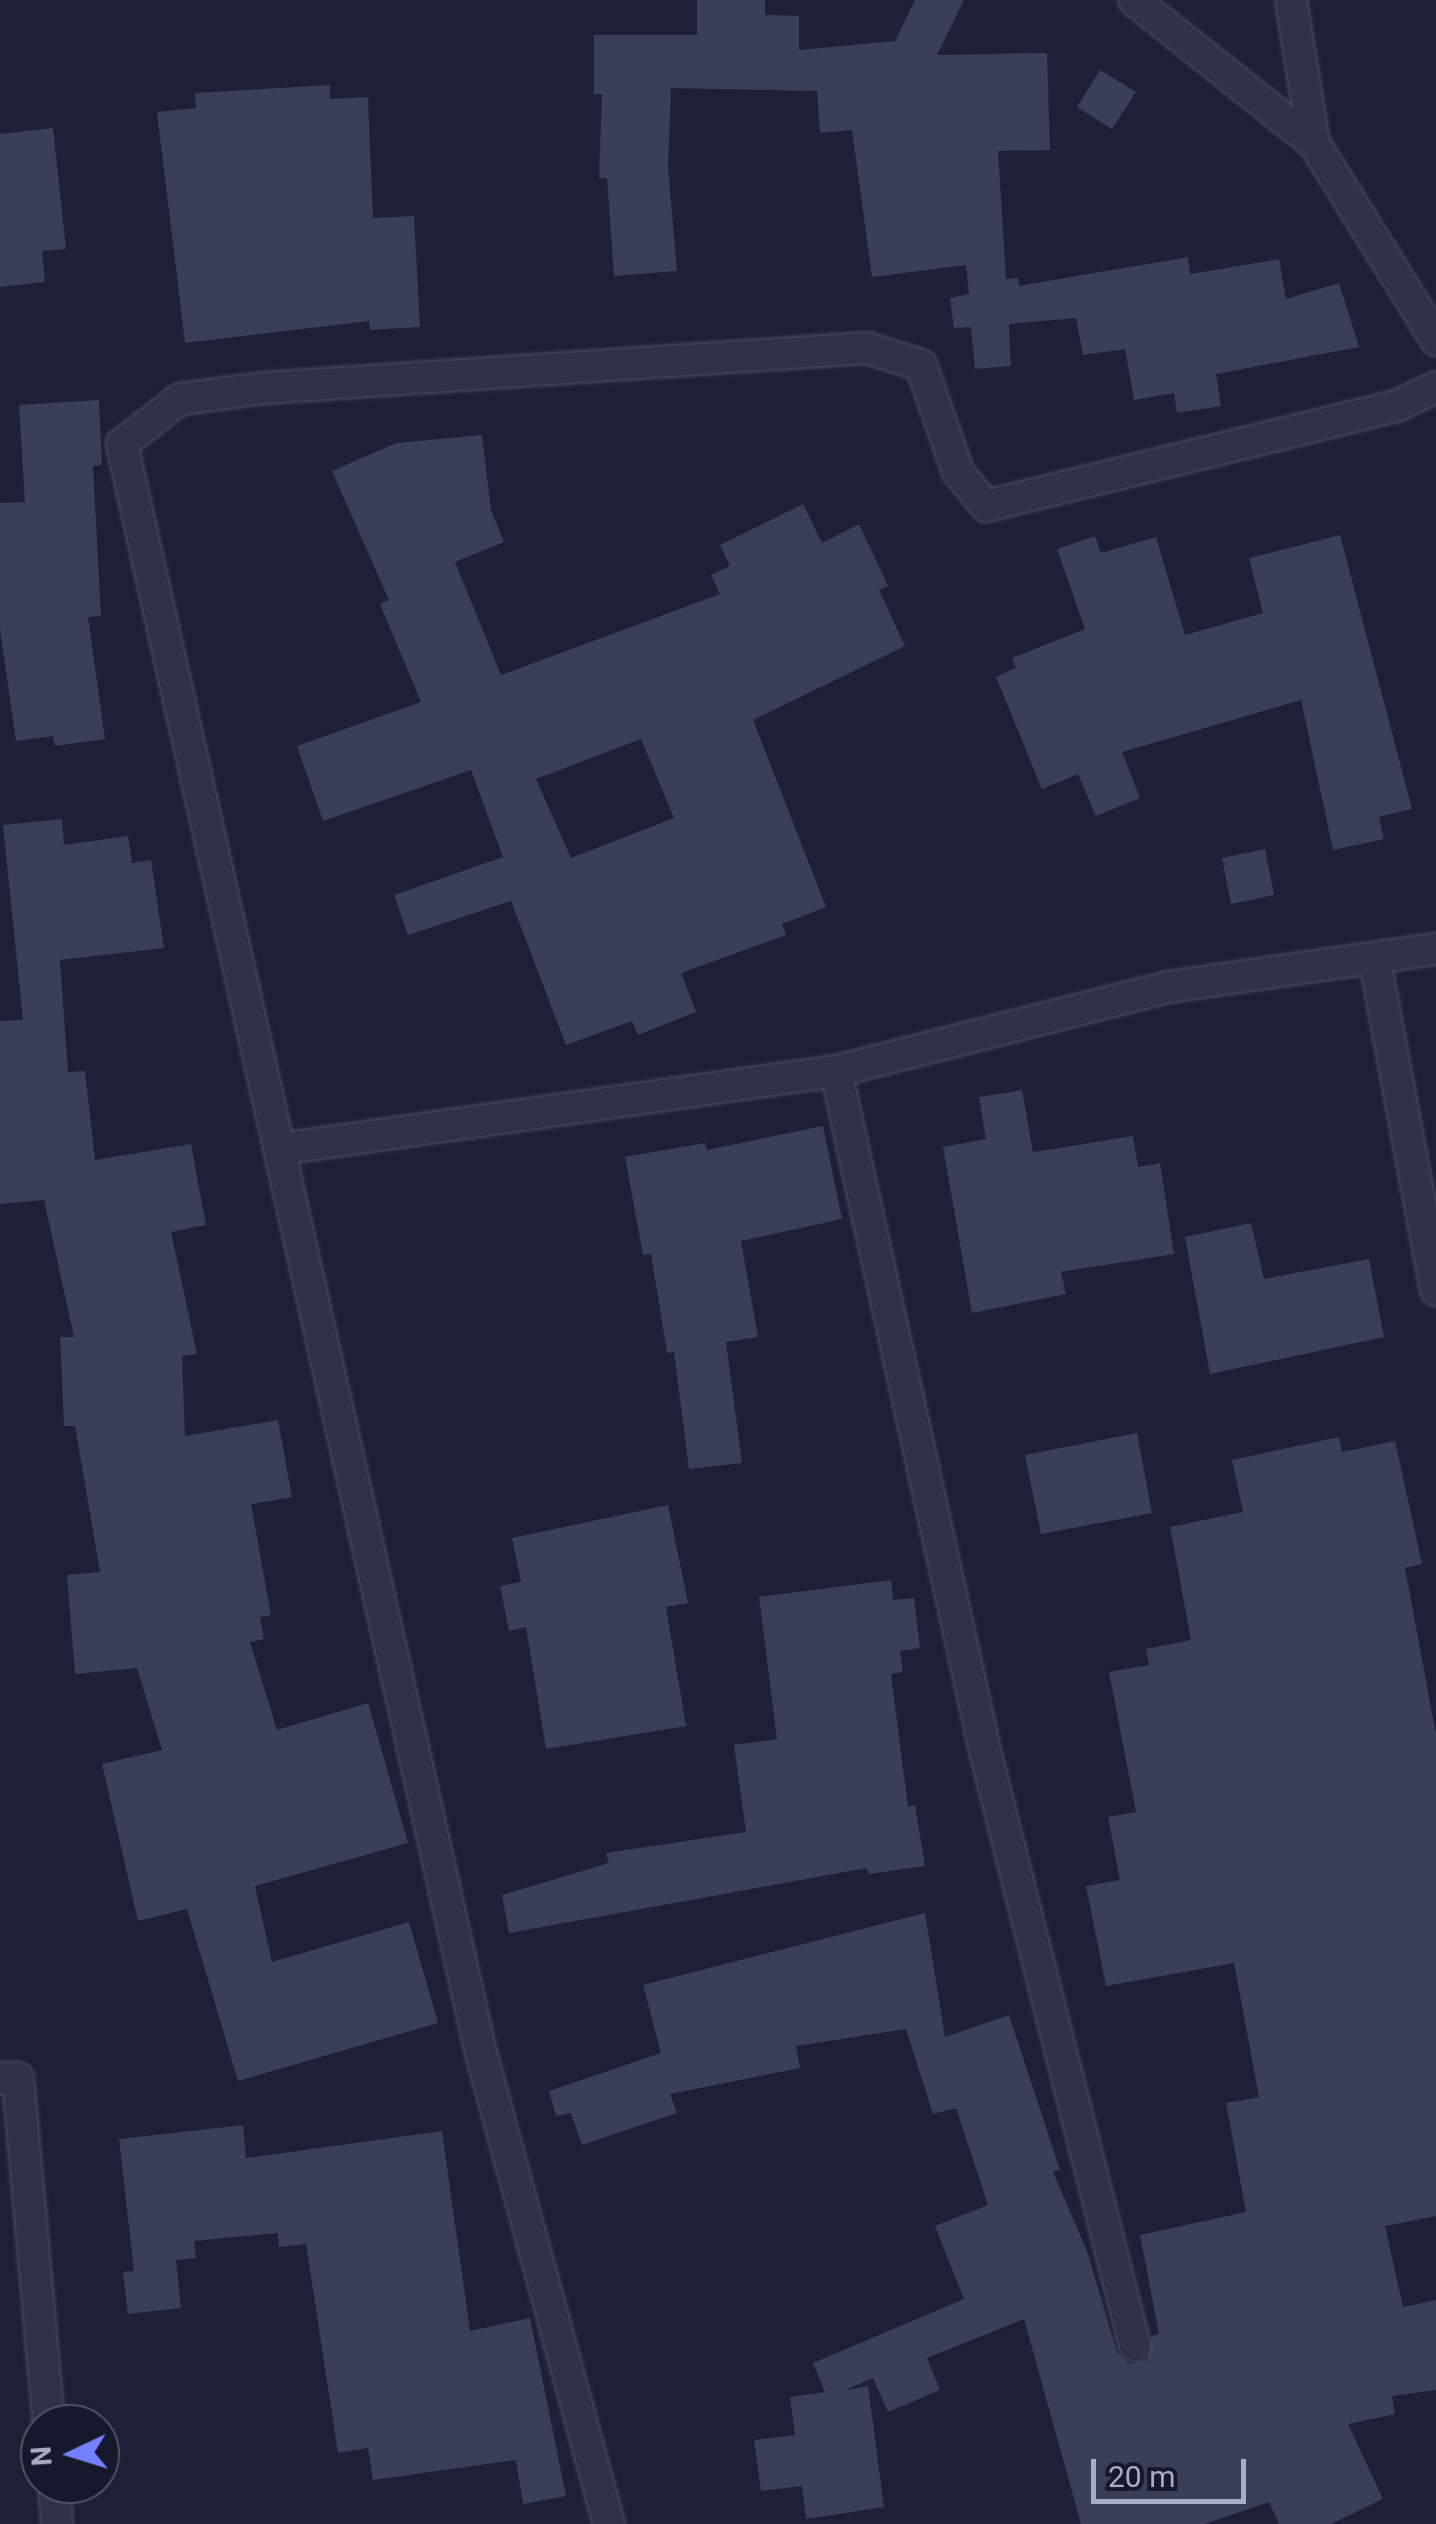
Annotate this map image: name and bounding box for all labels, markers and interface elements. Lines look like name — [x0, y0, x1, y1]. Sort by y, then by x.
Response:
north arrow — [20, 2404, 120, 2504]
scale bar — [1096, 2439, 1251, 2501]
text: N — [24, 2445, 59, 2467]
text: 20 m — [1108, 2459, 1175, 2494]

